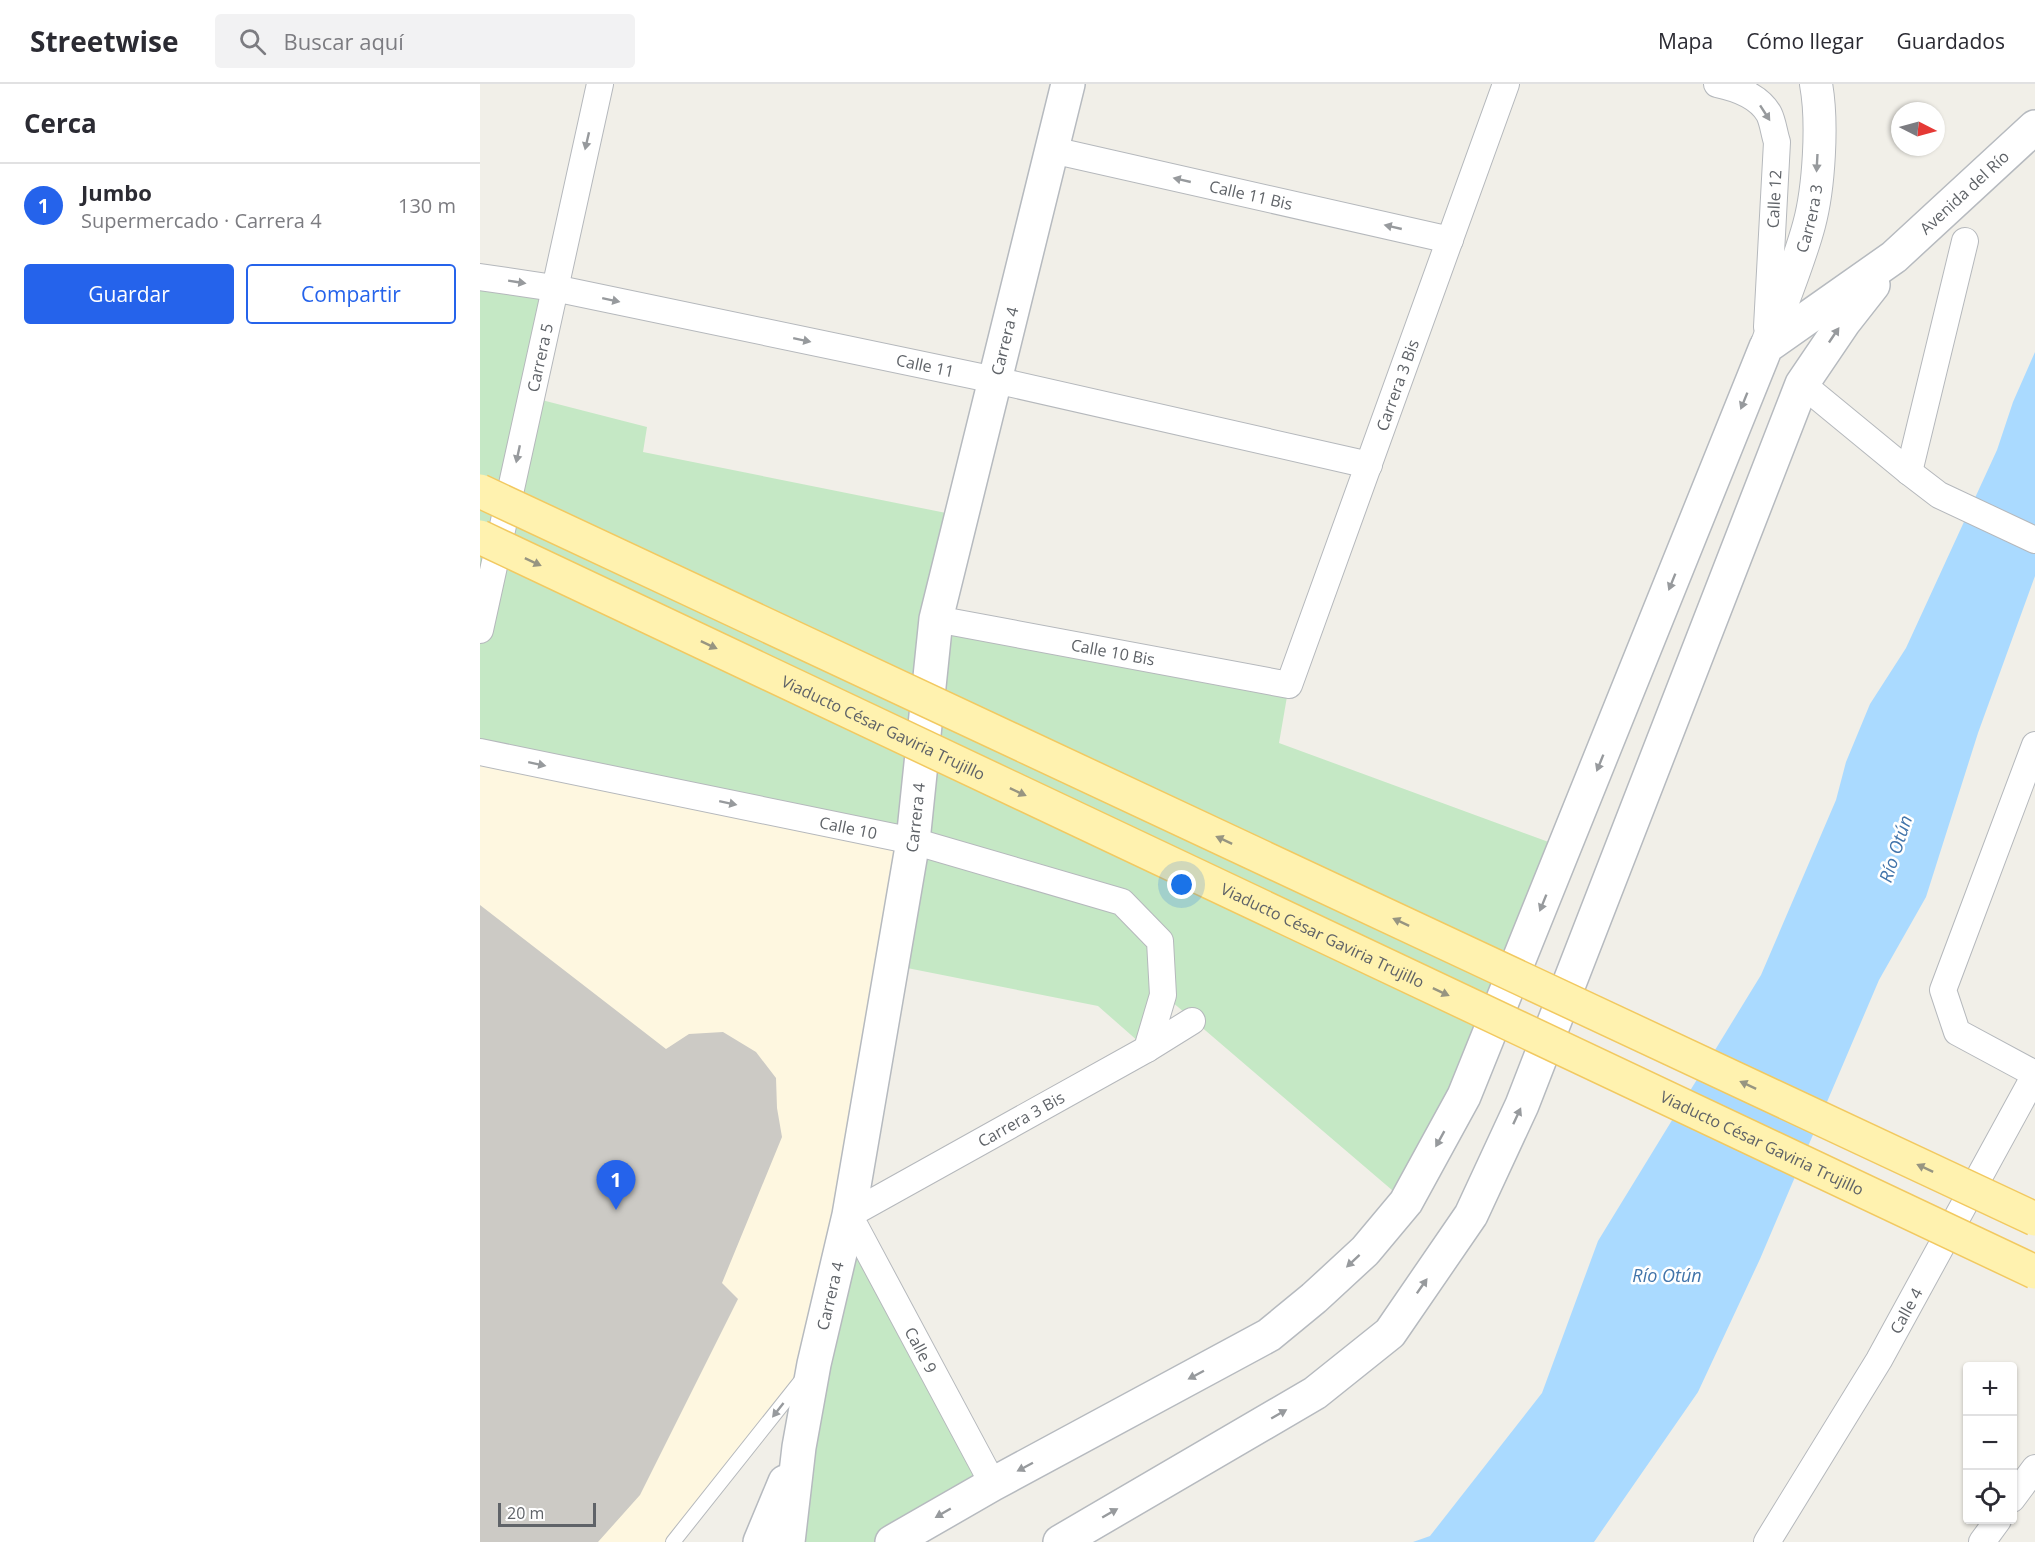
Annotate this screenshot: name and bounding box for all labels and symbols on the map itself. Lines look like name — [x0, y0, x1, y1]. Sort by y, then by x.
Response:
north arrow — [1891, 102, 1945, 156]
one-way arrow — [1760, 104, 1771, 121]
one-way arrow — [582, 132, 591, 151]
street label: Avenida del Río — [1915, 145, 2014, 239]
one-way arrow — [1813, 154, 1822, 173]
street label: Calle 12 — [1761, 169, 1787, 229]
one-way arrow — [1173, 174, 1192, 184]
street label: Calle 11 Bis — [1207, 175, 1295, 215]
street label: Carrera 3 — [1790, 183, 1827, 255]
one-way arrow — [1383, 222, 1402, 231]
one-way arrow — [508, 278, 527, 287]
one-way arrow — [602, 296, 621, 305]
street label: Carrera 4 — [986, 304, 1024, 378]
street label: Carrera 5 — [522, 321, 558, 394]
one-way arrow — [1829, 327, 1840, 344]
one-way arrow — [793, 336, 812, 345]
street label: Carrera 3 Bis — [1371, 336, 1424, 434]
street label: Calle 11 — [894, 349, 956, 382]
one-way arrow — [1739, 392, 1748, 410]
one-way arrow — [512, 445, 522, 464]
one-way arrow — [524, 557, 541, 566]
one-way arrow — [1667, 573, 1676, 591]
street label: Calle 10 Bis — [1069, 633, 1157, 671]
one-way arrow — [701, 641, 718, 650]
street label: Viaducto César Gaviria Trujillo — [778, 670, 989, 785]
one-way arrow — [1594, 754, 1604, 772]
one-way arrow — [528, 760, 547, 769]
street label: Carrera 4 — [900, 782, 930, 854]
one-way arrow — [1010, 787, 1027, 796]
one-way arrow — [719, 799, 738, 808]
street label: Calle 10 — [817, 811, 879, 844]
water label: Río Otún — [1873, 812, 1917, 885]
one-way arrow — [1215, 835, 1232, 844]
your location — [1167, 870, 1196, 899]
street label: Viaducto César Gaviria Trujillo — [1217, 878, 1428, 993]
one-way arrow — [1538, 894, 1548, 912]
one-way arrow — [1392, 918, 1409, 927]
one-way arrow — [1433, 987, 1450, 996]
one-way arrow — [1740, 1081, 1757, 1090]
street label: Viaducto César Gaviria Trujillo — [1657, 1085, 1867, 1200]
street label: Carrera 3 Bis — [974, 1086, 1068, 1152]
one-way arrow — [1512, 1107, 1522, 1125]
one-way arrow — [1435, 1131, 1446, 1147]
pin: 1 — [596, 1160, 636, 1210]
one-way arrow — [1916, 1163, 1933, 1172]
one-way arrow — [1346, 1254, 1361, 1268]
street label: Carrera 4 — [811, 1259, 849, 1332]
water label: Río Otún — [1632, 1263, 1702, 1287]
one-way arrow — [1416, 1278, 1428, 1294]
street label: Calle 4 — [1885, 1284, 1928, 1338]
street label: Calle 9 — [900, 1323, 942, 1377]
one-way arrow — [1187, 1370, 1204, 1380]
one-way arrow — [772, 1402, 784, 1417]
one-way arrow — [1271, 1409, 1288, 1419]
one-way arrow — [1016, 1462, 1033, 1472]
scale bar — [498, 1500, 596, 1528]
one-way arrow — [1102, 1507, 1118, 1518]
one-way arrow — [934, 1508, 951, 1518]

